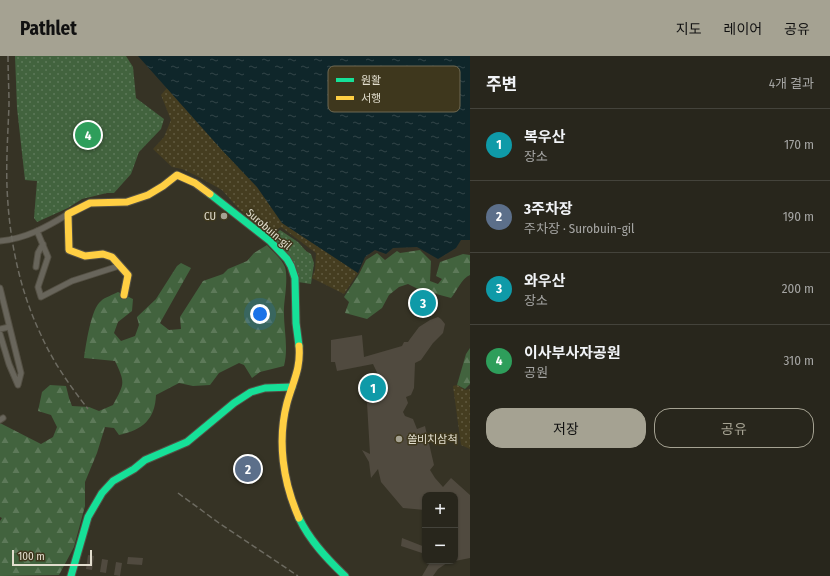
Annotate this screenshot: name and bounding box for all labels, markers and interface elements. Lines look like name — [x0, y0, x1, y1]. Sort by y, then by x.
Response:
text: Pathlet — [20, 17, 77, 40]
text: 지도 — [676, 21, 702, 38]
text: 레이어 — [724, 21, 762, 38]
text: 공유 — [784, 21, 810, 38]
legend — [328, 66, 460, 112]
text: 원활 — [361, 74, 381, 87]
text: 주변 — [486, 74, 517, 95]
text: 4개 결과 — [769, 76, 814, 91]
text: 서행 — [361, 92, 381, 105]
pin: 4 — [75, 120, 101, 150]
text: 복우산 — [524, 128, 565, 146]
text: 1 — [496, 137, 502, 152]
text: 170 m — [784, 137, 814, 152]
text: 장소 — [524, 149, 548, 164]
text: 3주차장 — [524, 200, 573, 218]
street label: Surobuin-gil — [243, 206, 294, 253]
text: 2 — [496, 209, 502, 224]
text: 190 m — [783, 209, 814, 224]
place label: CU — [204, 210, 216, 223]
marker: CU — [219, 211, 229, 221]
text: 주차장 · Surobuin-gil — [524, 221, 634, 236]
text: 와우산 — [524, 272, 565, 290]
text: 3 — [496, 281, 502, 296]
text: 200 m — [782, 281, 814, 296]
pin: 3 — [410, 288, 436, 318]
text: 장소 — [524, 293, 548, 308]
your location — [250, 304, 270, 324]
text: 이사부사자공원 — [524, 344, 621, 362]
text: 4 — [496, 353, 502, 368]
text: 310 m — [784, 353, 814, 368]
text: 공원 — [524, 365, 548, 380]
pin: 1 — [360, 373, 386, 403]
button: 저장 — [486, 408, 646, 448]
button: 공유 — [654, 408, 814, 448]
place label: 쏠비치삼척 — [407, 433, 458, 446]
marker: 쏠비치삼척 — [394, 434, 404, 444]
pin: 2 — [235, 454, 261, 484]
map controls — [422, 492, 458, 564]
button: + — [422, 492, 458, 528]
button: − — [422, 528, 458, 564]
scale bar — [12, 548, 92, 567]
text: 100 m — [18, 550, 45, 563]

